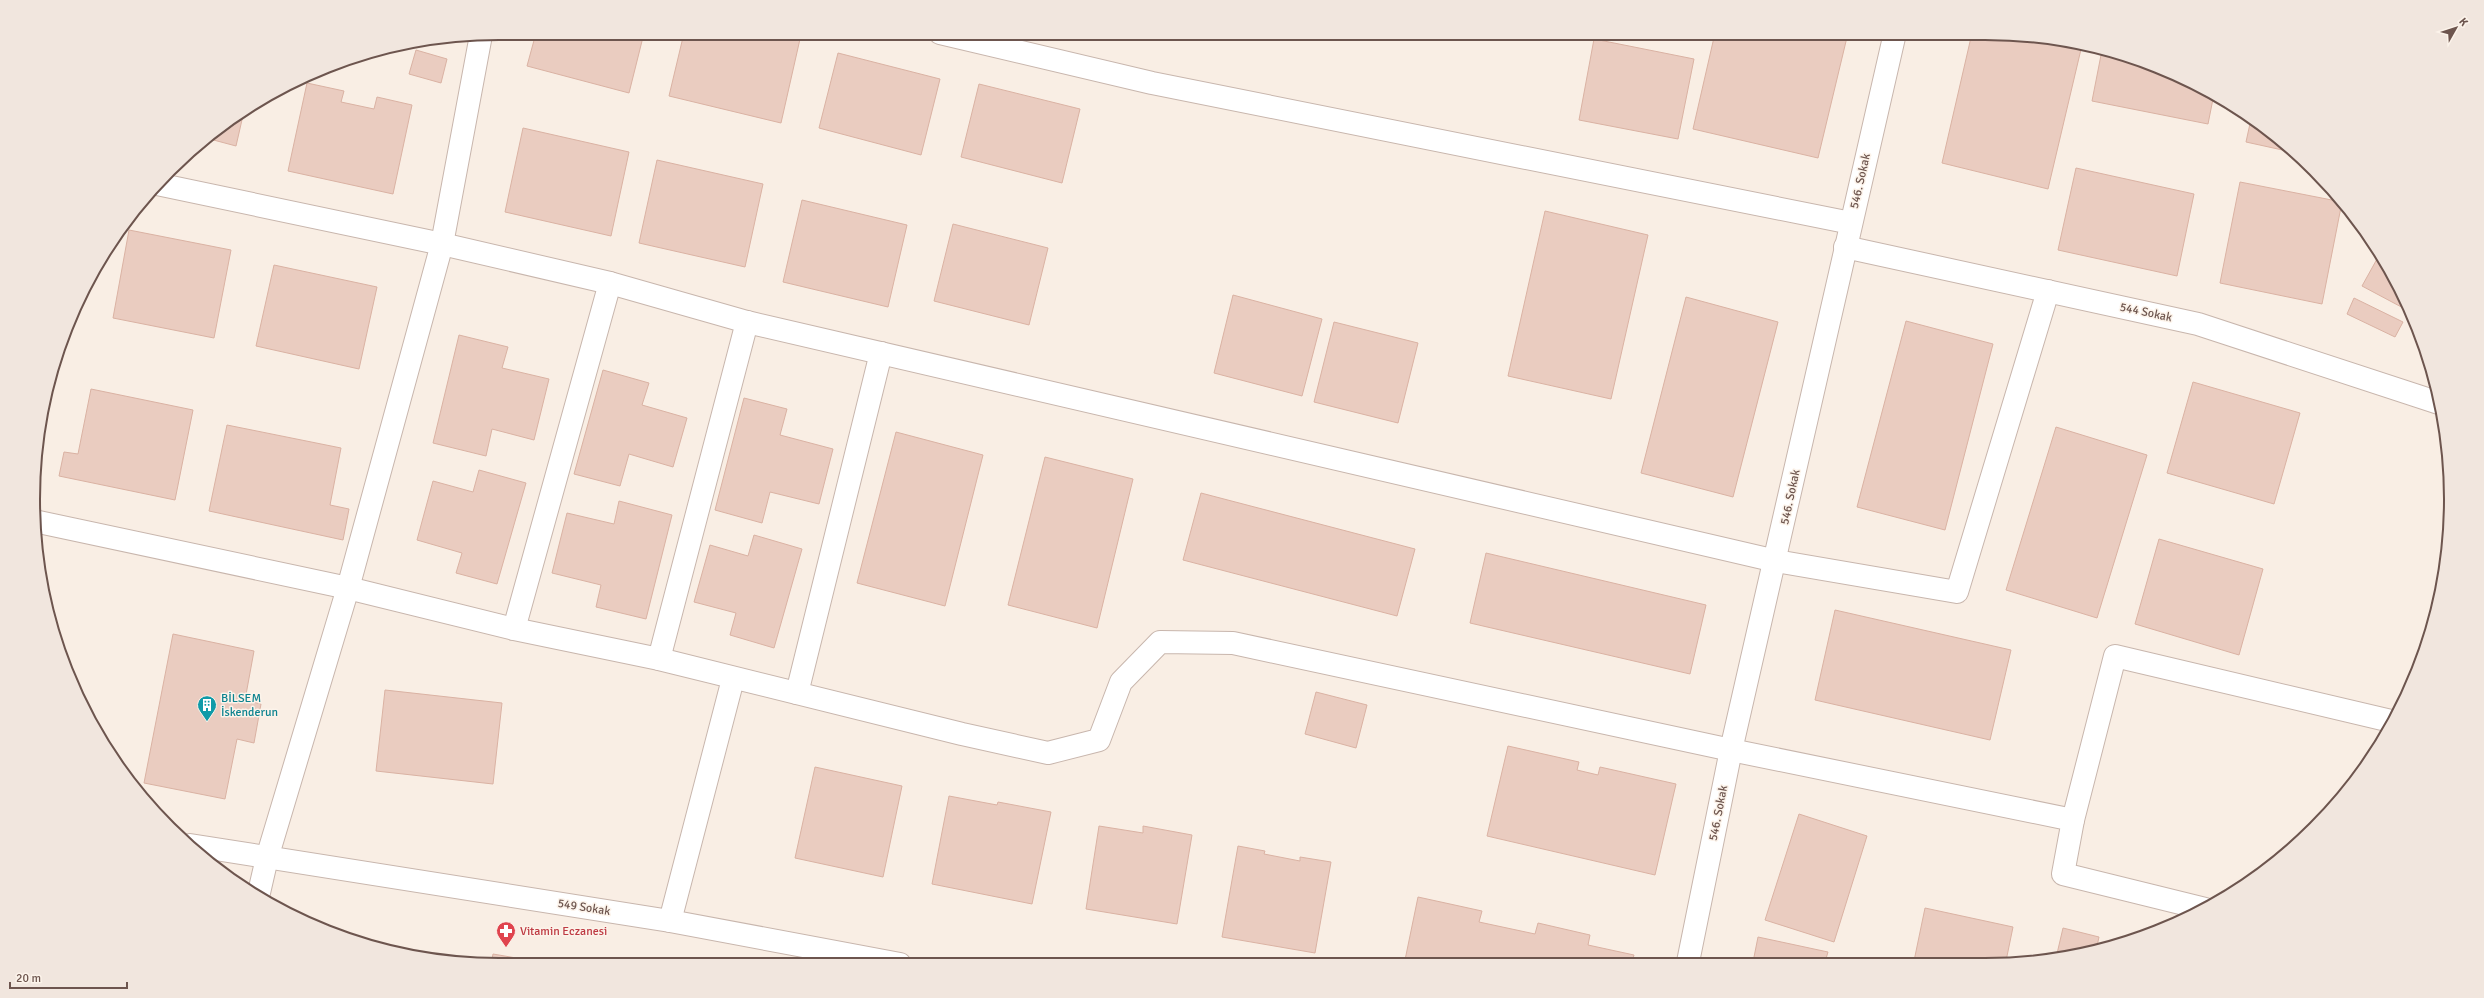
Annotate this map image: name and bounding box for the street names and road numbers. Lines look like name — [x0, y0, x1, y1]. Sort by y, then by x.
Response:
street label: 546. Sokak — [1847, 152, 1874, 210]
street label: 544 Sokak — [2118, 300, 2173, 325]
street label: 546. Sokak — [1777, 468, 1804, 526]
street label: 546. Sokak — [1706, 784, 1731, 842]
street label: 549 Sokak — [557, 896, 611, 919]

